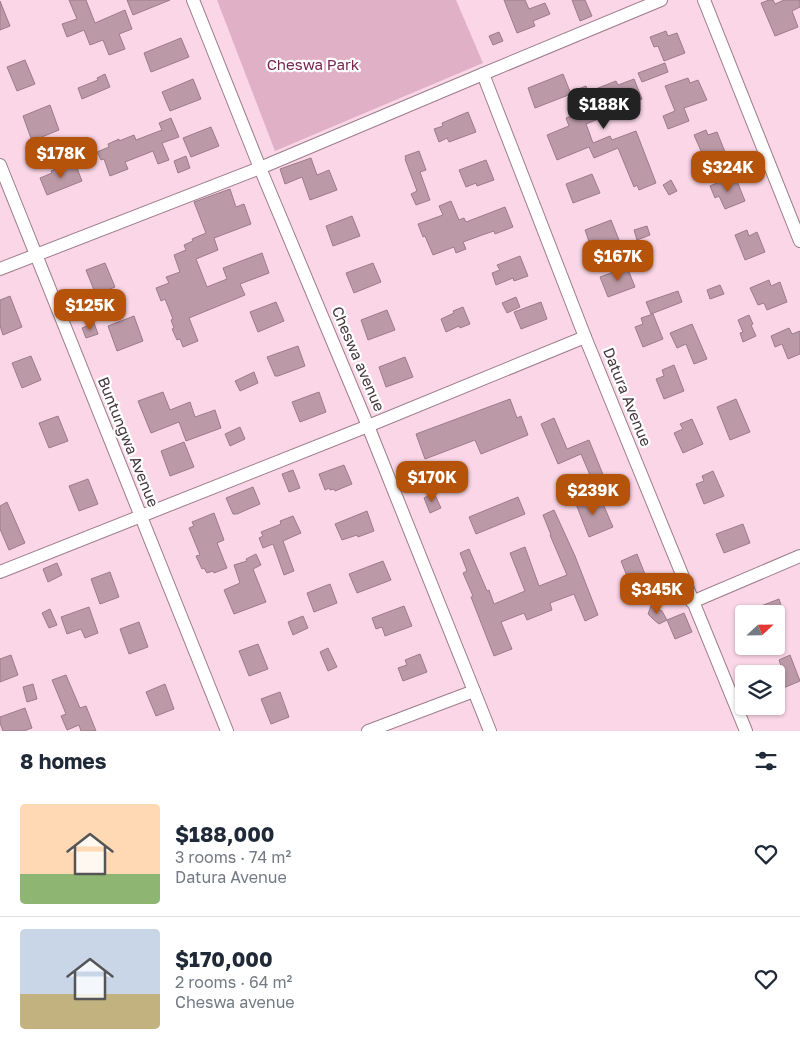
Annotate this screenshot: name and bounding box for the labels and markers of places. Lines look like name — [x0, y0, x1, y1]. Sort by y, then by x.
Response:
pin: $188K — [569, 88, 639, 130]
pin: $178K — [26, 136, 96, 179]
pin: $324K — [693, 150, 763, 193]
pin: $167K — [583, 240, 653, 282]
pin: $125K — [55, 288, 125, 331]
pin: $170K — [397, 460, 467, 503]
pin: $239K — [558, 474, 628, 516]
pin: $345K — [622, 572, 692, 615]

